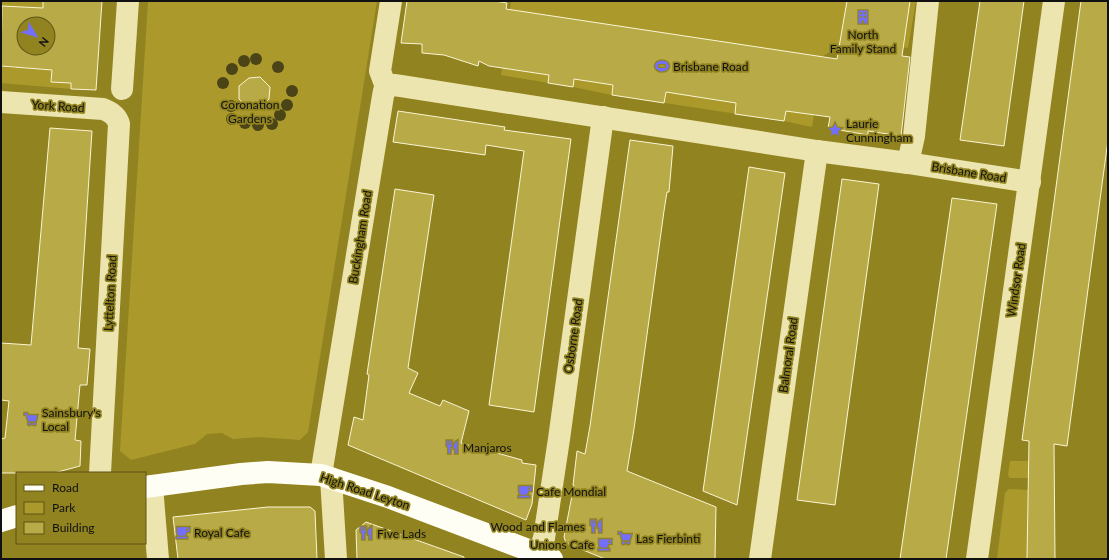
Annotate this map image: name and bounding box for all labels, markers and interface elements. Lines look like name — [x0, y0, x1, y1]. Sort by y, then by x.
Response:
building icon: North Family Stand — [855, 9, 871, 25]
north arrow — [16, 16, 56, 56]
place label: North Family Stand — [830, 27, 896, 56]
text: N — [37, 35, 52, 50]
sports icon: Brisbane Road — [654, 58, 670, 74]
place label: Brisbane Road — [673, 59, 748, 74]
street label: York Road — [31, 97, 85, 115]
park label: Coronation Gardens — [220, 97, 280, 126]
place label: Laurie Cunningham — [846, 116, 912, 145]
place icon: Laurie Cunningham — [827, 122, 843, 138]
street label: Brisbane Road — [931, 159, 1007, 185]
street label: Buckingham Road — [345, 189, 375, 285]
street label: Windsor Road — [1003, 242, 1029, 318]
street label: Lyttelton Road — [101, 255, 119, 331]
street label: Osborne Road — [560, 298, 586, 374]
street label: Balmoral Road — [775, 316, 801, 394]
place label: Sainsbury's Local — [42, 405, 101, 434]
supermarket icon: Sainsbury's Local — [23, 411, 39, 427]
restaurant icon: Manjaros — [444, 439, 460, 455]
place label: Manjaros — [463, 440, 512, 455]
street label: High Road Leyton — [318, 469, 412, 513]
legend — [16, 472, 146, 544]
text: Road — [52, 480, 79, 495]
cafe icon: Cafe Mondial — [517, 483, 533, 499]
place label: Cafe Mondial — [536, 484, 606, 499]
text: Park — [52, 500, 76, 515]
restaurant icon: Wood and Flames — [588, 518, 604, 534]
place label: Wood and Flames — [491, 519, 585, 534]
text: Building — [52, 520, 95, 535]
cafe icon: Royal Cafe — [175, 524, 191, 540]
place label: Royal Cafe — [194, 525, 250, 540]
restaurant icon: Five Lads — [358, 525, 374, 541]
place label: Five Lads — [377, 526, 426, 541]
supermarket icon: Las Fierbinti — [617, 530, 633, 546]
place label: Las Fierbinti — [636, 531, 700, 546]
cafe icon: Unions Cafe — [597, 536, 613, 552]
place label: Unions Cafe — [530, 537, 594, 552]

